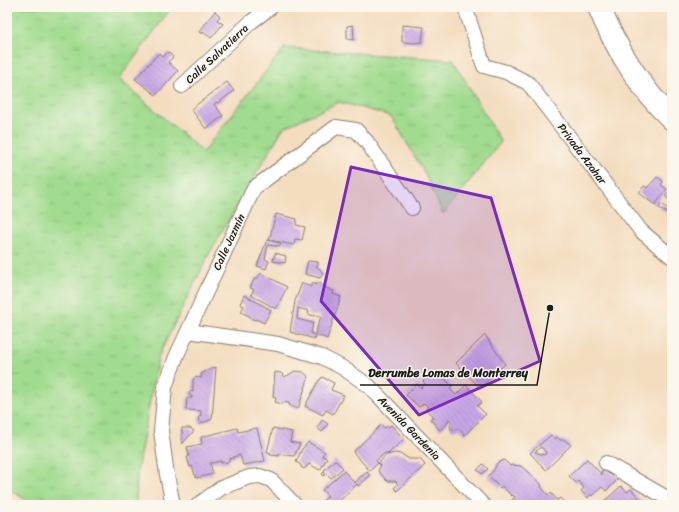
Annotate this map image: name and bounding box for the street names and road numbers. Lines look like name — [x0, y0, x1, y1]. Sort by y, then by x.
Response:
street label: Calle Salvatierra — [181, 19, 253, 89]
street label: Privada Azahar — [553, 119, 612, 189]
street label: Calle Jazmín — [208, 211, 250, 273]
street label: Avenida Gardenia — [372, 390, 445, 465]

